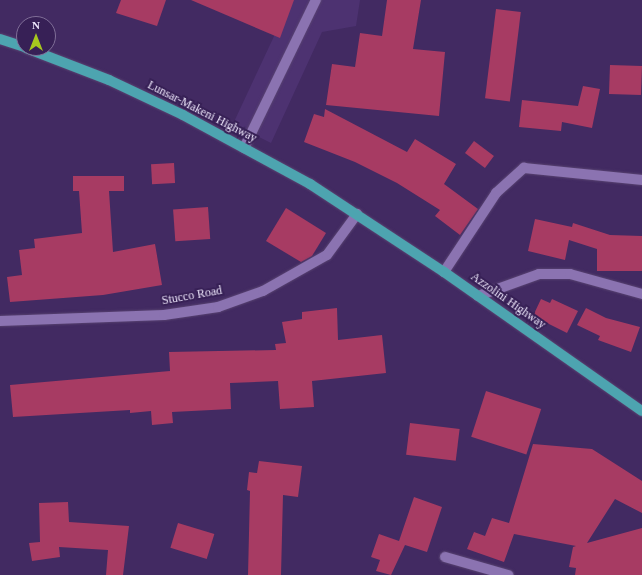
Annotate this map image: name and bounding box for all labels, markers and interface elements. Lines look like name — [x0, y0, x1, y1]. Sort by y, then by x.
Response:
north arrow — [16, 16, 56, 56]
text: N — [32, 19, 40, 31]
street label: Lunsar-Makeni Highway — [145, 78, 259, 146]
street label: Azzolini Highway — [468, 270, 548, 332]
street label: Stucco Road — [161, 284, 223, 308]

